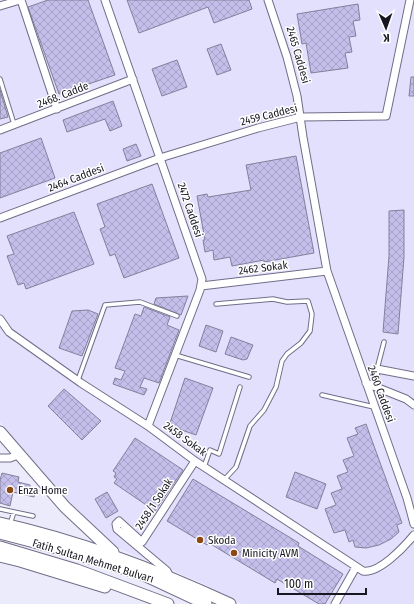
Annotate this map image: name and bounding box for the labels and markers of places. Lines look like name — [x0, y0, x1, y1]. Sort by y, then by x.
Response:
place label: Enza Home — [18, 484, 67, 497]
marker: Enza Home — [5, 485, 15, 495]
place label: Skoda — [208, 534, 236, 547]
marker: Skoda — [195, 535, 205, 545]
place label: Minicity AVM — [242, 547, 299, 560]
marker: Minicity AVM — [229, 548, 239, 558]

